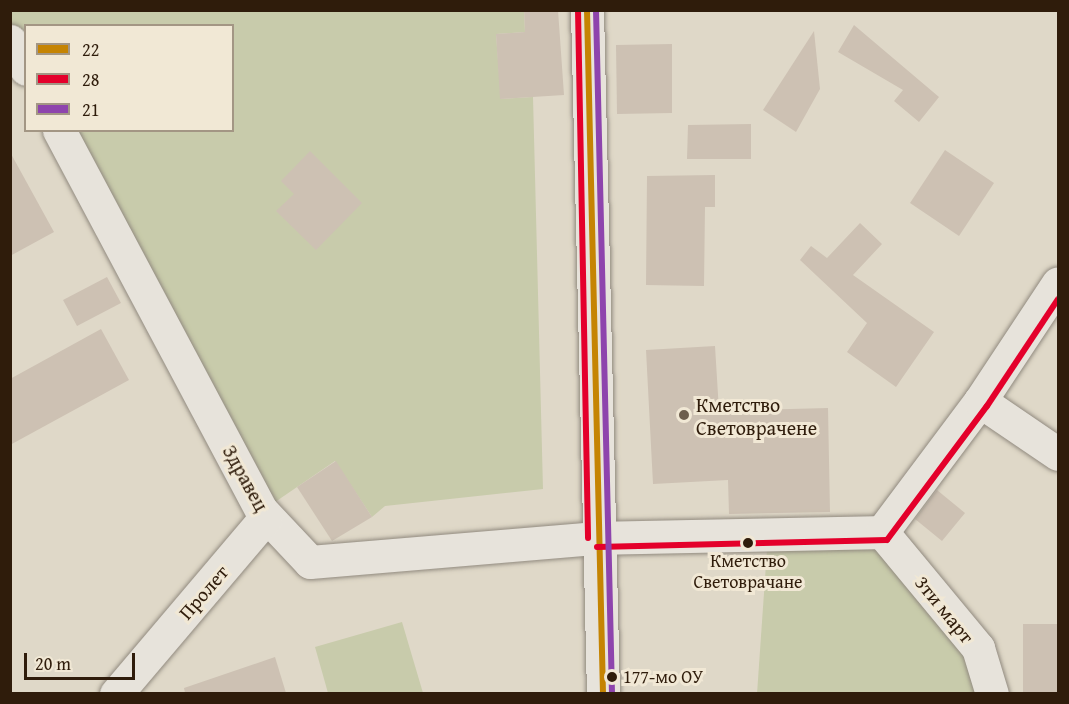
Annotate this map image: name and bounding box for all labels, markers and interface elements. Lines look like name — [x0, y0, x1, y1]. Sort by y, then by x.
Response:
legend — [24, 24, 234, 132]
text: 22 — [82, 36, 99, 63]
text: 28 — [82, 66, 99, 93]
text: 21 — [82, 96, 99, 123]
place label: Кметство Световрачене — [696, 392, 817, 439]
marker: Кметство Световрачене — [677, 408, 691, 422]
street label: Здравец — [218, 441, 274, 515]
marker: Кметство Световрачане — [742, 537, 754, 549]
place label: Кметство Световрачане — [693, 551, 803, 594]
street label: Пролет — [173, 560, 233, 624]
street label: 3ти март — [911, 570, 979, 648]
scale bar — [27, 641, 138, 679]
text: 20 m — [35, 650, 71, 677]
place label: 177-мо ОУ — [623, 666, 703, 688]
marker: 177-мо ОУ — [606, 671, 618, 683]

